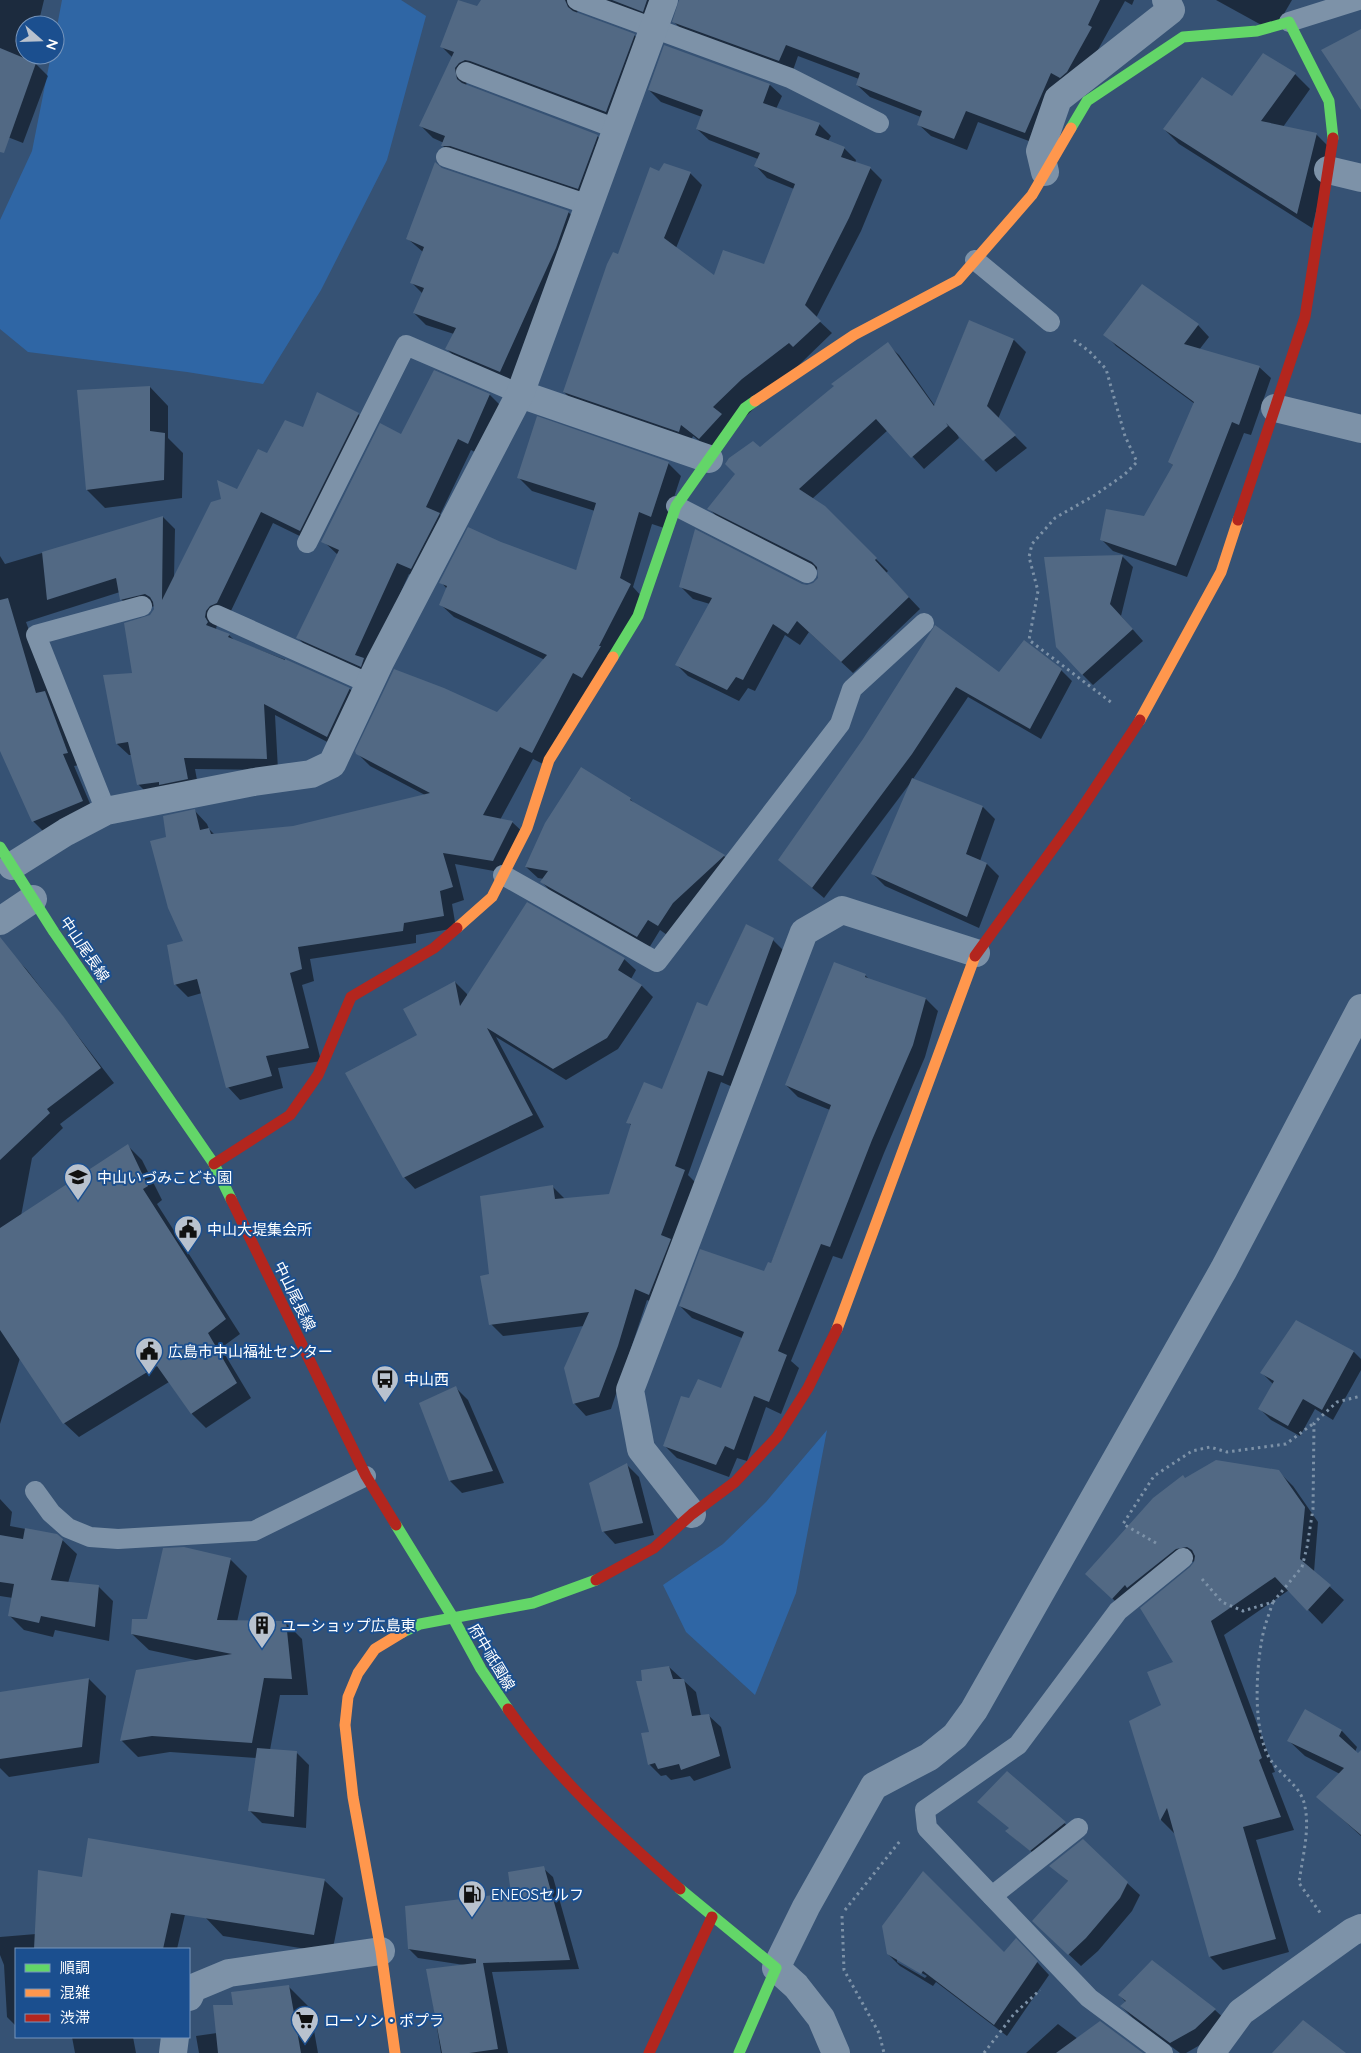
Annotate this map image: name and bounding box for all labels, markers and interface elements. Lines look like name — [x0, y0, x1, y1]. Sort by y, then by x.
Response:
north arrow — [15, 15, 65, 65]
text: N — [42, 37, 62, 52]
street label: 中山尾長線 — [56, 913, 114, 985]
school or university icon: 中山いづみこども園 — [63, 1162, 93, 1201]
place label: 中山いづみこども園 — [97, 1168, 232, 1187]
public building icon: 中山大堤集会所 — [173, 1214, 203, 1253]
place label: 中山大堤集会所 — [207, 1220, 312, 1239]
street label: 中山尾長線 — [270, 1258, 320, 1334]
public building icon: 広島市中山福祉センター — [134, 1336, 164, 1375]
place label: 広島市中山福祉センター — [168, 1342, 333, 1361]
bus stop icon: 中山西 — [370, 1364, 400, 1403]
place label: 中山西 — [404, 1370, 449, 1389]
building icon: ユーショップ広島東 — [247, 1610, 277, 1649]
place label: ユーショップ広島東 — [281, 1616, 416, 1635]
street label: 府中祇園線 — [465, 1620, 519, 1694]
fuel station icon: ENEOSセルフ — [457, 1879, 487, 1918]
place label: ENEOSセルフ — [491, 1885, 584, 1904]
legend — [15, 1948, 190, 2038]
text: 順調 — [60, 1958, 90, 1977]
text: 混雑 — [60, 1983, 90, 2002]
supermarket icon: ローソン・ポプラ — [290, 2005, 320, 2044]
text: 渋滞 — [60, 2008, 90, 2027]
place label: ローソン・ポプラ — [324, 2011, 444, 2030]

